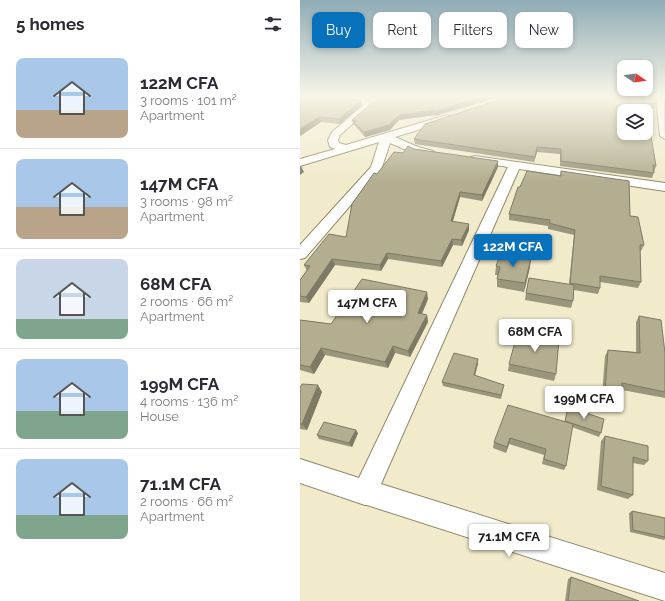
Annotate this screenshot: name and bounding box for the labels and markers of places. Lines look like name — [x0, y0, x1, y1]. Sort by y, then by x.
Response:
pin: 122M CFA — [472, 234, 554, 268]
pin: 147M CFA — [326, 290, 408, 324]
pin: 68M CFA — [498, 319, 572, 353]
pin: 199M CFA — [543, 386, 625, 420]
pin: 71.1M CFA — [463, 524, 555, 558]

